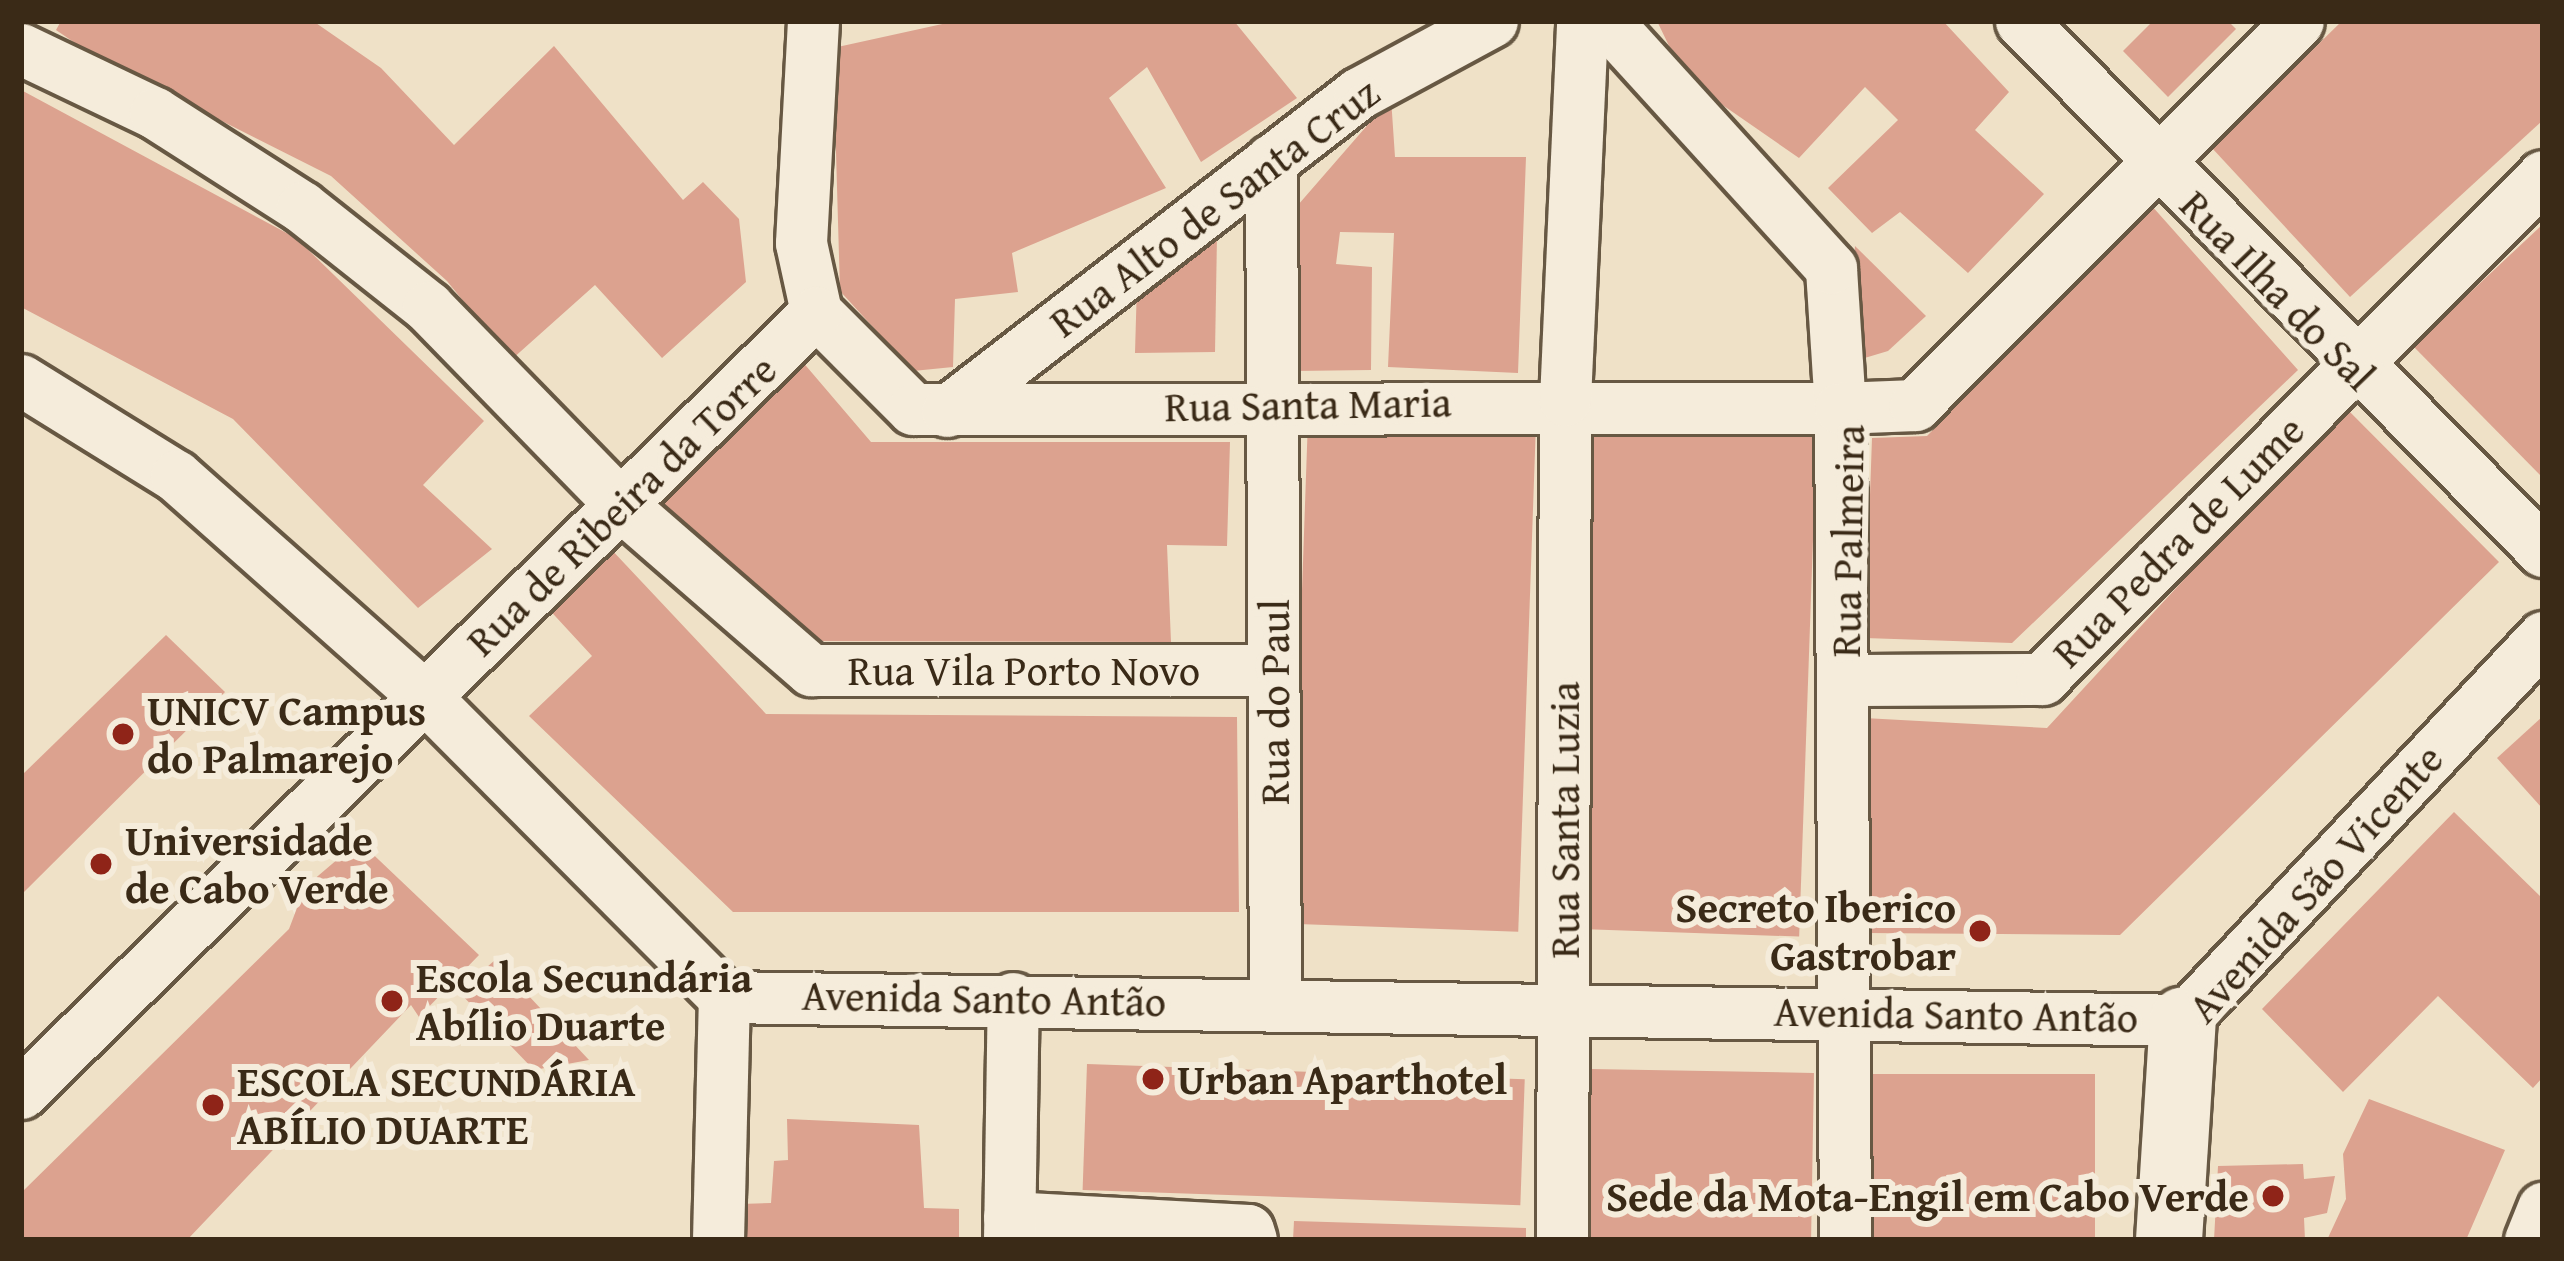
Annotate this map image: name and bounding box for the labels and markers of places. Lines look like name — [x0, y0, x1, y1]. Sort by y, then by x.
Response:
place label: UNICV Campus do Palmarejo — [147, 685, 426, 783]
marker: UNICV Campus do Palmarejo — [110, 721, 136, 747]
place label: Universidade de Cabo Verde — [125, 815, 389, 914]
marker: Universidade de Cabo Verde — [88, 851, 114, 877]
place label: Secreto Iberico Gastrobar — [1675, 882, 1956, 980]
marker: Secreto Iberico Gastrobar — [1967, 918, 1993, 944]
place label: Escola Secundária Abílio Duarte — [416, 952, 753, 1050]
marker: Escola Secundária Abílio Duarte — [379, 988, 405, 1014]
place label: Urban Aparthotel — [1177, 1054, 1507, 1104]
place label: ESCOLA SECUNDÁRIA ABÍLIO DUARTE — [237, 1056, 635, 1154]
marker: Urban Aparthotel — [1140, 1066, 1166, 1092]
marker: ESCOLA SECUNDÁRIA ABÍLIO DUARTE — [200, 1092, 226, 1118]
place label: Sede da Mota-Engil em Cabo Verde — [1606, 1171, 2249, 1221]
marker: Sede da Mota-Engil em Cabo Verde — [2260, 1183, 2286, 1209]

